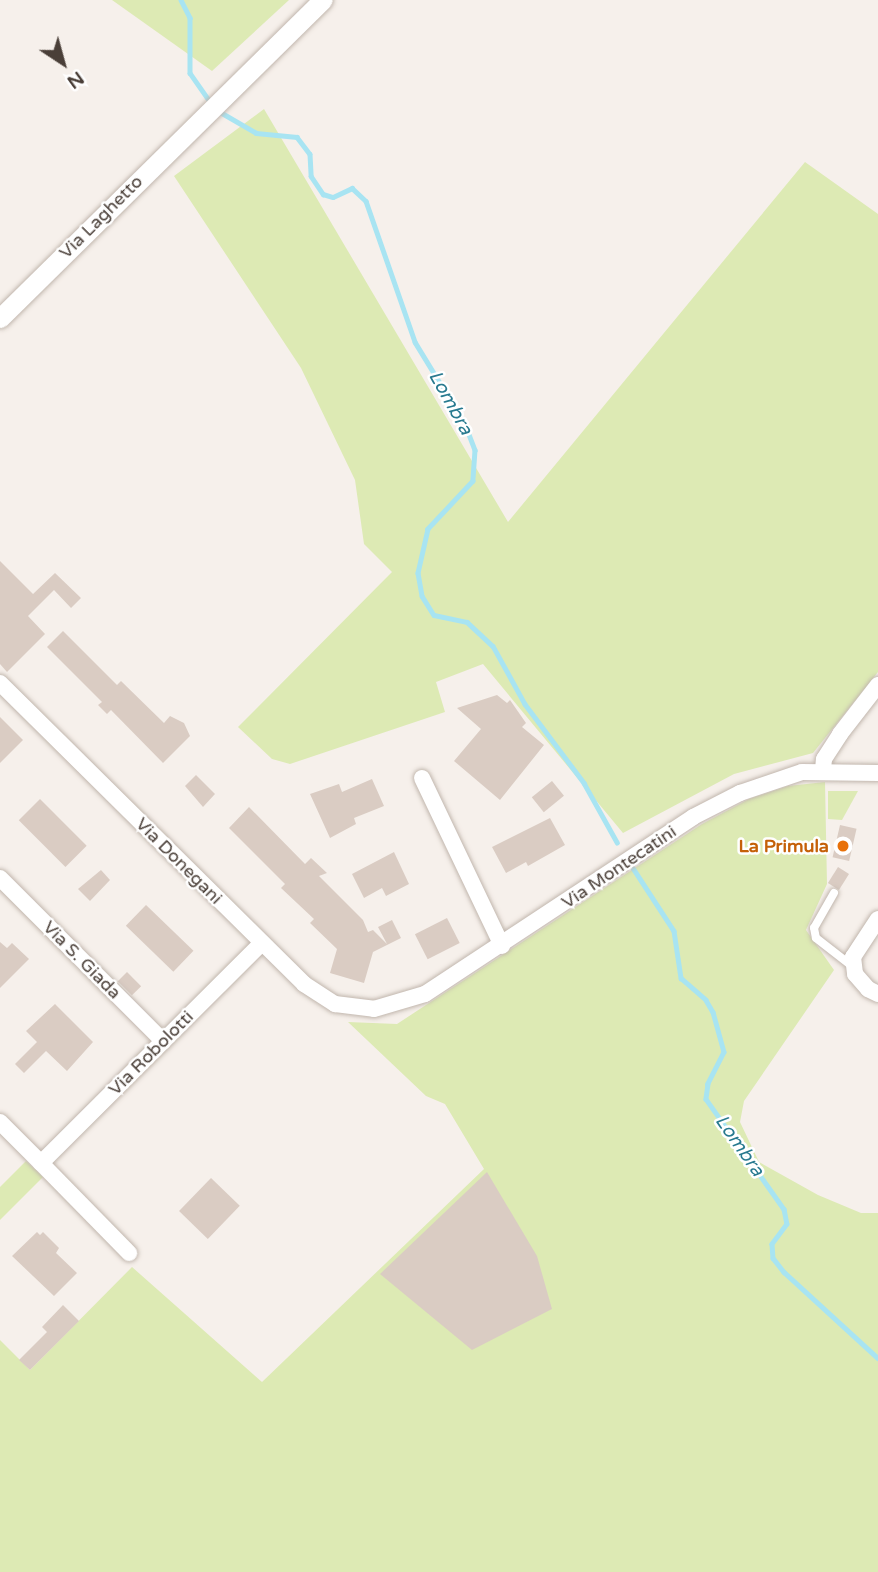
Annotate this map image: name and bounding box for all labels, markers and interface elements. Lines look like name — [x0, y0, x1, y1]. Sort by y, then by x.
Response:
north arrow — [28, 28, 98, 98]
text: N — [63, 67, 88, 93]
street label: Via Laghetto — [55, 171, 147, 263]
water label: Lombra — [423, 367, 477, 439]
street label: Via Donegani — [131, 813, 227, 909]
street label: Via Montecatini — [558, 821, 680, 913]
place label: La Primula — [738, 835, 829, 857]
marker: La Primula — [835, 838, 851, 854]
street label: Via S. Giada — [38, 916, 126, 1004]
street label: Via Robolotti — [104, 1006, 198, 1100]
water label: Lombra — [710, 1111, 768, 1181]

